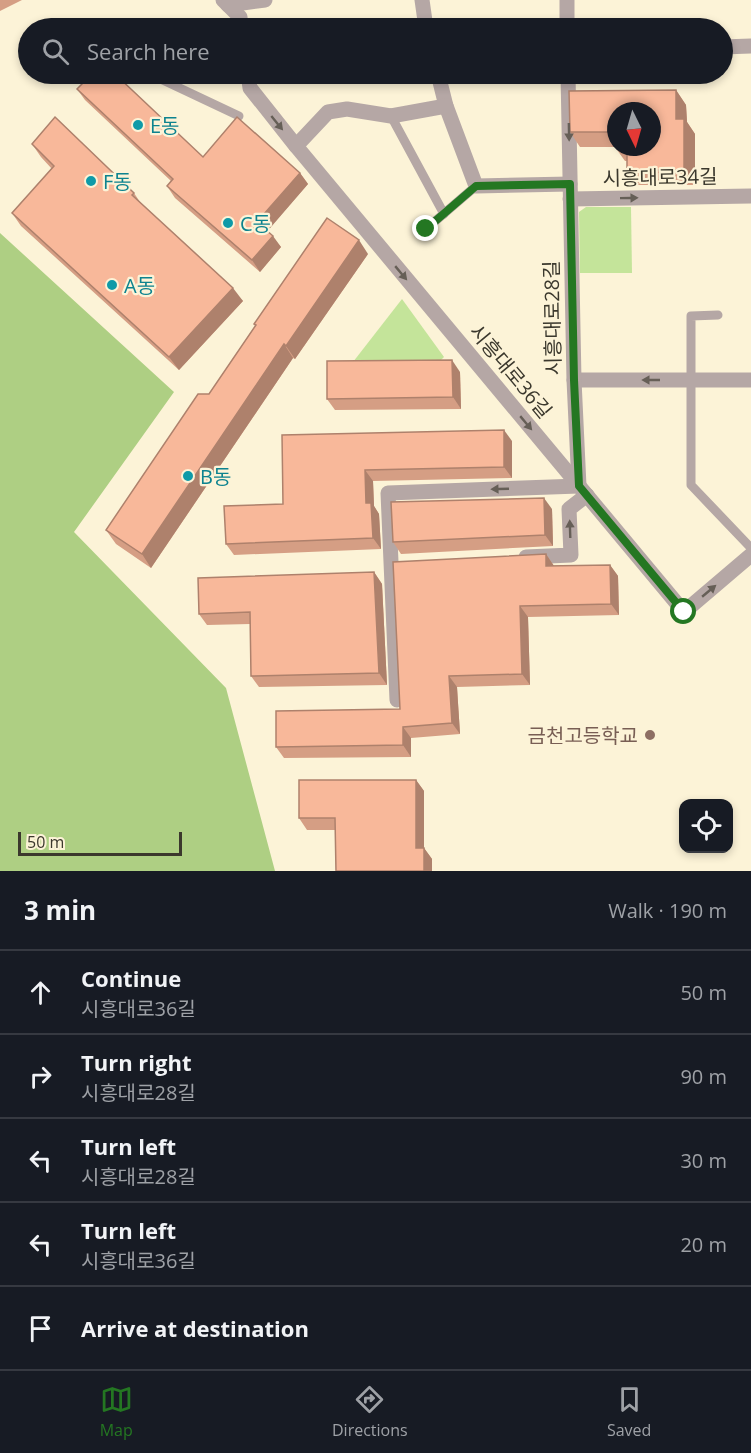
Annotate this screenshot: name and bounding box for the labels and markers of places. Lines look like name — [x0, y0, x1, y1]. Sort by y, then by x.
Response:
place label: E동 — [150, 112, 180, 139]
marker: E동 — [131, 118, 145, 132]
place label: F동 — [103, 168, 132, 195]
marker: F동 — [84, 174, 98, 188]
place label: C동 — [240, 210, 271, 237]
marker: C동 — [221, 216, 235, 230]
place label: A동 — [124, 272, 155, 299]
marker: A동 — [105, 278, 119, 292]
place label: B동 — [200, 463, 231, 490]
marker: B동 — [181, 469, 195, 483]
place label: 금천고등학교 — [528, 722, 638, 749]
marker: 금천고등학교 — [643, 728, 657, 742]

